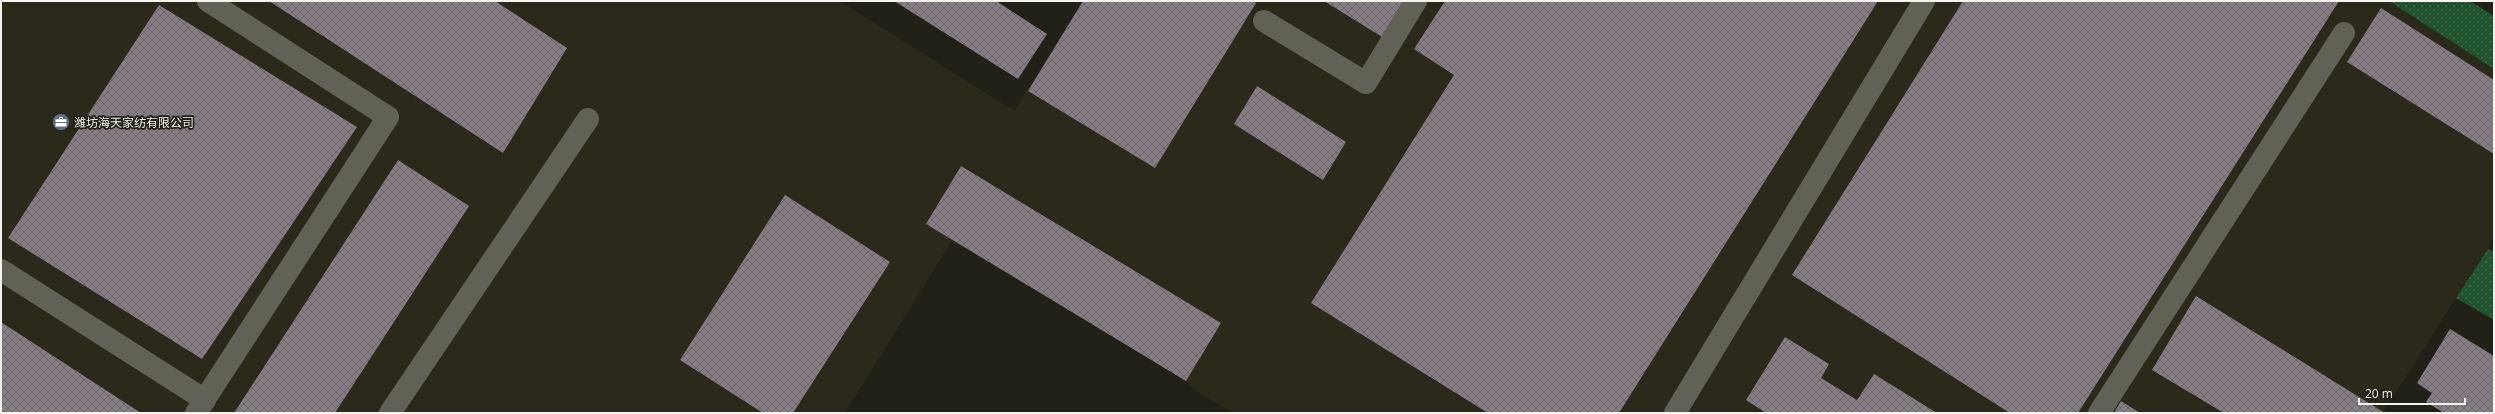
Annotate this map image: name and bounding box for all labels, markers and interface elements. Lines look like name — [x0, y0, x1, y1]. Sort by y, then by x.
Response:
office icon: 潍坊海天家纺有限公司 — [51, 112, 71, 132]
place label: 潍坊海天家纺有限公司 — [74, 114, 194, 131]
scale bar — [2359, 380, 2465, 406]
text: 20 m — [2365, 385, 2393, 402]

